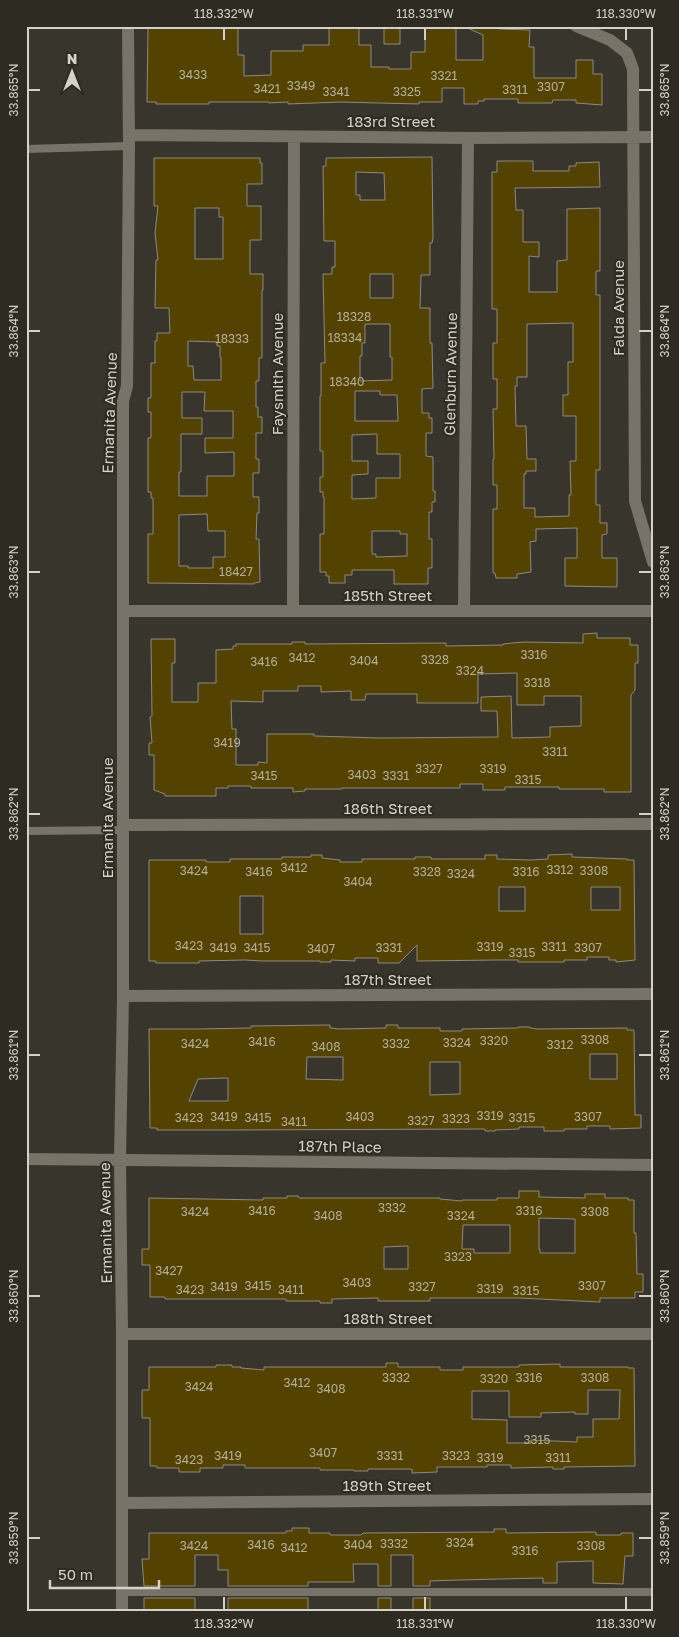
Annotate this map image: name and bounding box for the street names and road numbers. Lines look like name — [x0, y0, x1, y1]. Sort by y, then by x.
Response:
street label: 183rd Street — [347, 112, 435, 130]
street label: Falda Avenue — [609, 260, 627, 356]
street label: Glenburn Avenue — [440, 312, 460, 436]
street label: Faysmith Avenue — [268, 313, 286, 435]
street label: Ermanita Avenue — [98, 352, 120, 474]
street label: 185th Street — [344, 586, 432, 604]
street label: Ermanita Avenue — [98, 757, 116, 879]
street label: 186th Street — [344, 799, 432, 817]
street label: 187th Street — [344, 970, 432, 988]
street label: 187th Place — [298, 1136, 382, 1156]
street label: Ermanita Avenue — [95, 1162, 115, 1284]
street label: 188th Street — [344, 1309, 432, 1327]
street label: 189th Street — [343, 1476, 431, 1494]

